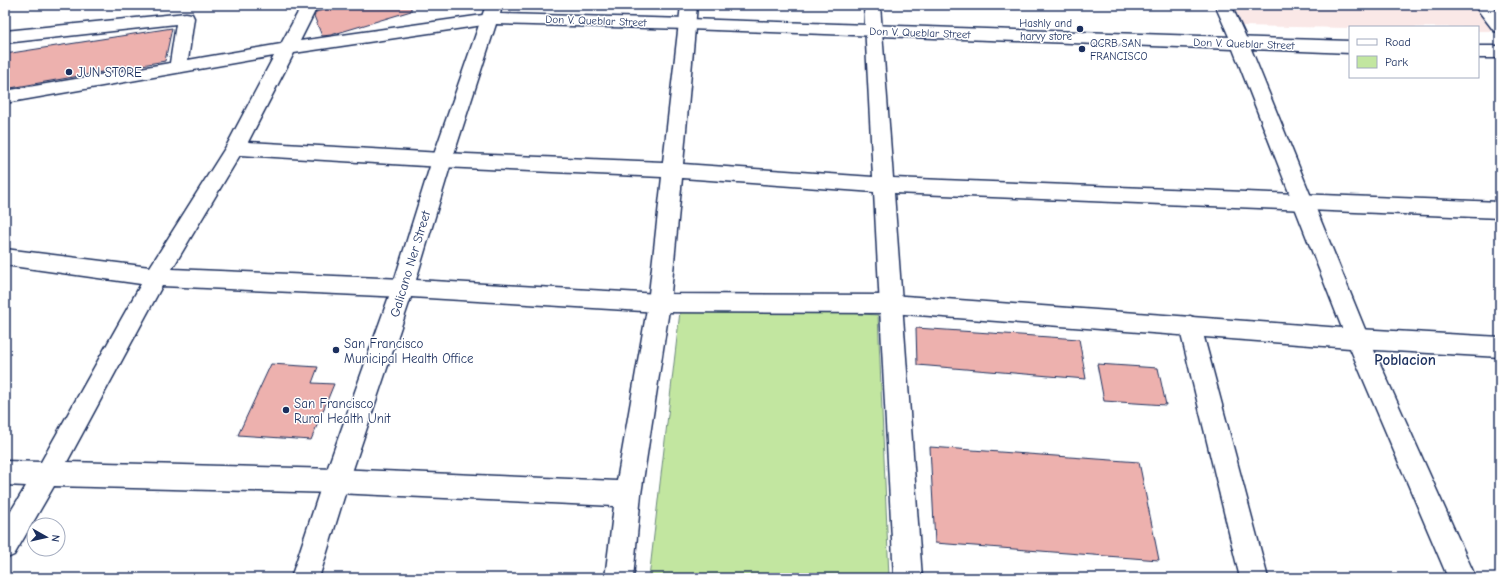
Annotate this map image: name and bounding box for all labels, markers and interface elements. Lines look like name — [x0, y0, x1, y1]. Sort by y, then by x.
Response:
street label: Don V. Queblar Street — [545, 13, 648, 29]
place label: Hashly and harvy store — [1019, 17, 1072, 43]
marker: Hashly and harvy store — [1075, 24, 1085, 34]
street label: Don V. Queblar Street — [869, 25, 972, 41]
legend — [1349, 26, 1479, 78]
text: Road — [1385, 35, 1411, 49]
street label: Don V. Queblar Street — [1193, 36, 1296, 52]
place label: QCRB SAN FRANCISCO — [1090, 37, 1148, 63]
marker: QCRB SAN FRANCISCO — [1077, 44, 1087, 54]
text: Park — [1385, 55, 1408, 69]
place label: JUN STORE — [77, 65, 142, 80]
marker: JUN STORE — [64, 67, 74, 77]
street label: Galicano Ner Street — [387, 208, 434, 319]
place label: San Francisco Municipal Health Office — [344, 336, 474, 366]
marker: San Francisco Municipal Health Office — [331, 345, 341, 355]
district label: Poblacion — [1374, 351, 1436, 369]
place label: San Francisco Rural Health Unit — [294, 396, 392, 426]
marker: San Francisco Rural Health Unit — [281, 405, 291, 415]
north arrow — [26, 517, 66, 557]
text: N — [48, 534, 62, 543]

